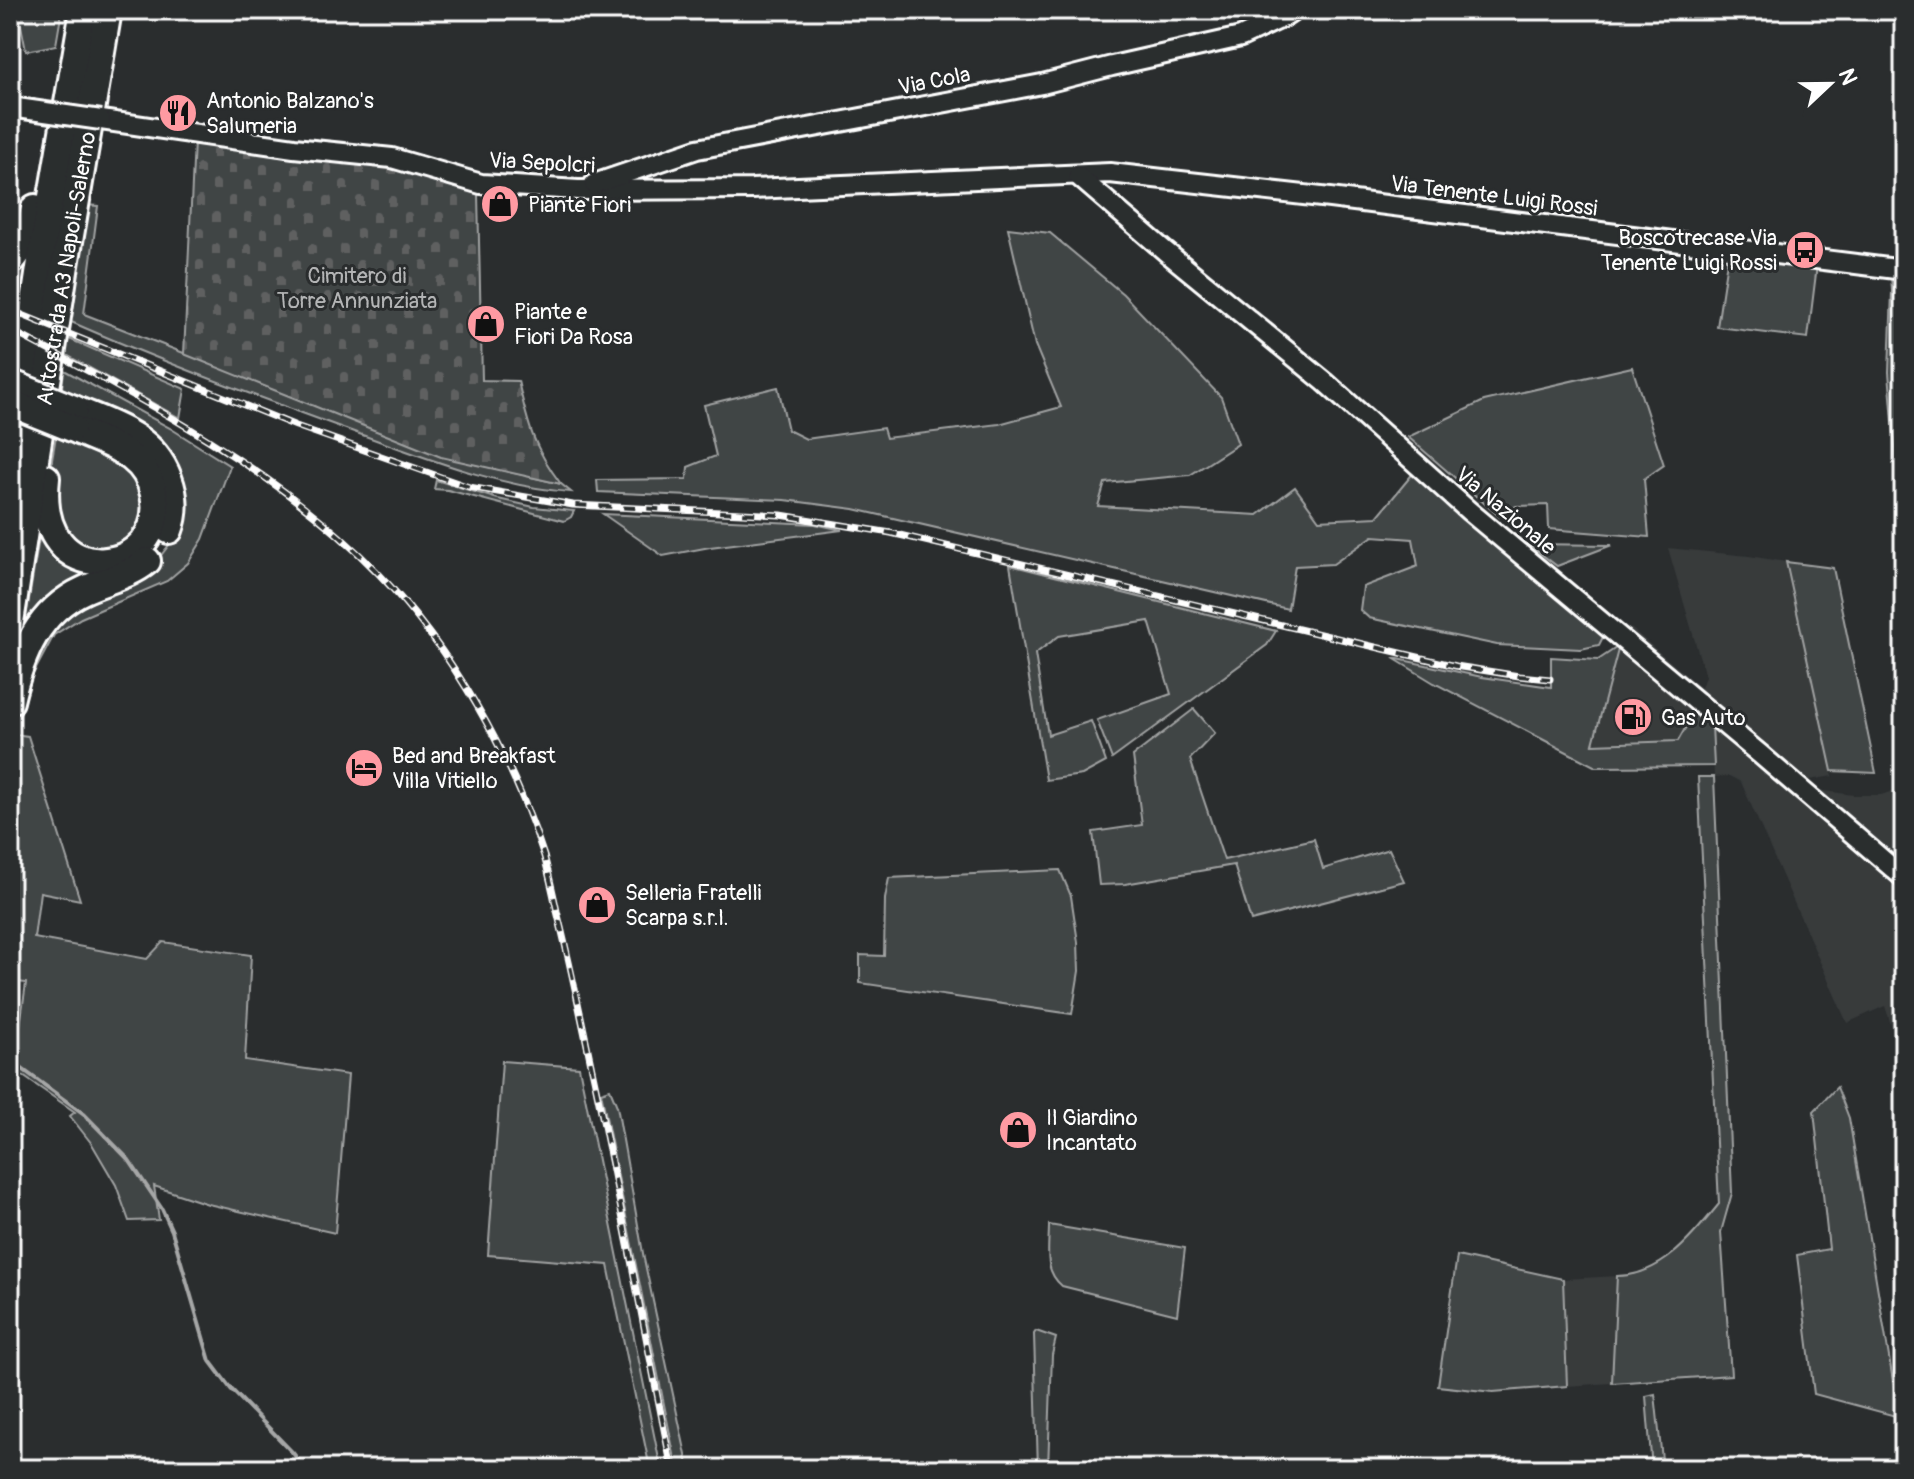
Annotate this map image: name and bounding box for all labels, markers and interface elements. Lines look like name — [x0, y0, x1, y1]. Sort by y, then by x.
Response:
north arrow — [1790, 44, 1870, 124]
street label: Via Cola — [896, 60, 973, 102]
text: N — [1832, 65, 1863, 89]
place label: Antonio Balzano's Salumeria — [206, 87, 374, 140]
restaurant icon: Antonio Balzano's Salumeria — [157, 92, 199, 134]
street label: Autostrada A3 Napoli-Salerno — [31, 129, 102, 407]
street label: Via Sepolcri — [488, 146, 596, 180]
street label: Via Tenente Luigi Rossi — [1389, 169, 1599, 223]
shop icon: Piante Fiori — [479, 183, 521, 225]
place label: Piante Fiori — [528, 191, 631, 219]
place label: Boscotrecase Via Tenente Luigi Rossi — [1601, 224, 1777, 277]
bus stop icon: Boscotrecase Via Tenente Luigi Rossi — [1784, 229, 1826, 271]
park label: Cimitero di Torre Annunziata — [277, 262, 437, 315]
place label: Piante e Fiori Da Rosa — [514, 298, 633, 351]
shop icon: Piante e Fiori Da Rosa — [465, 303, 507, 345]
street label: Via Nazionale — [1449, 461, 1562, 561]
fuel station icon: Gas Auto — [1612, 696, 1654, 738]
place label: Gas Auto — [1661, 704, 1746, 732]
place label: Bed and Breakfast Villa Vitiello — [392, 742, 556, 795]
hotel icon: Bed and Breakfast Villa Vitiello — [343, 747, 385, 789]
place label: Selleria Fratelli Scarpa s.r.l. — [625, 879, 762, 932]
shop icon: Selleria Fratelli Scarpa s.r.l. — [576, 884, 618, 926]
place label: Il Giardino Incantato — [1046, 1104, 1138, 1157]
shop icon: Il Giardino Incantato — [997, 1109, 1039, 1151]

